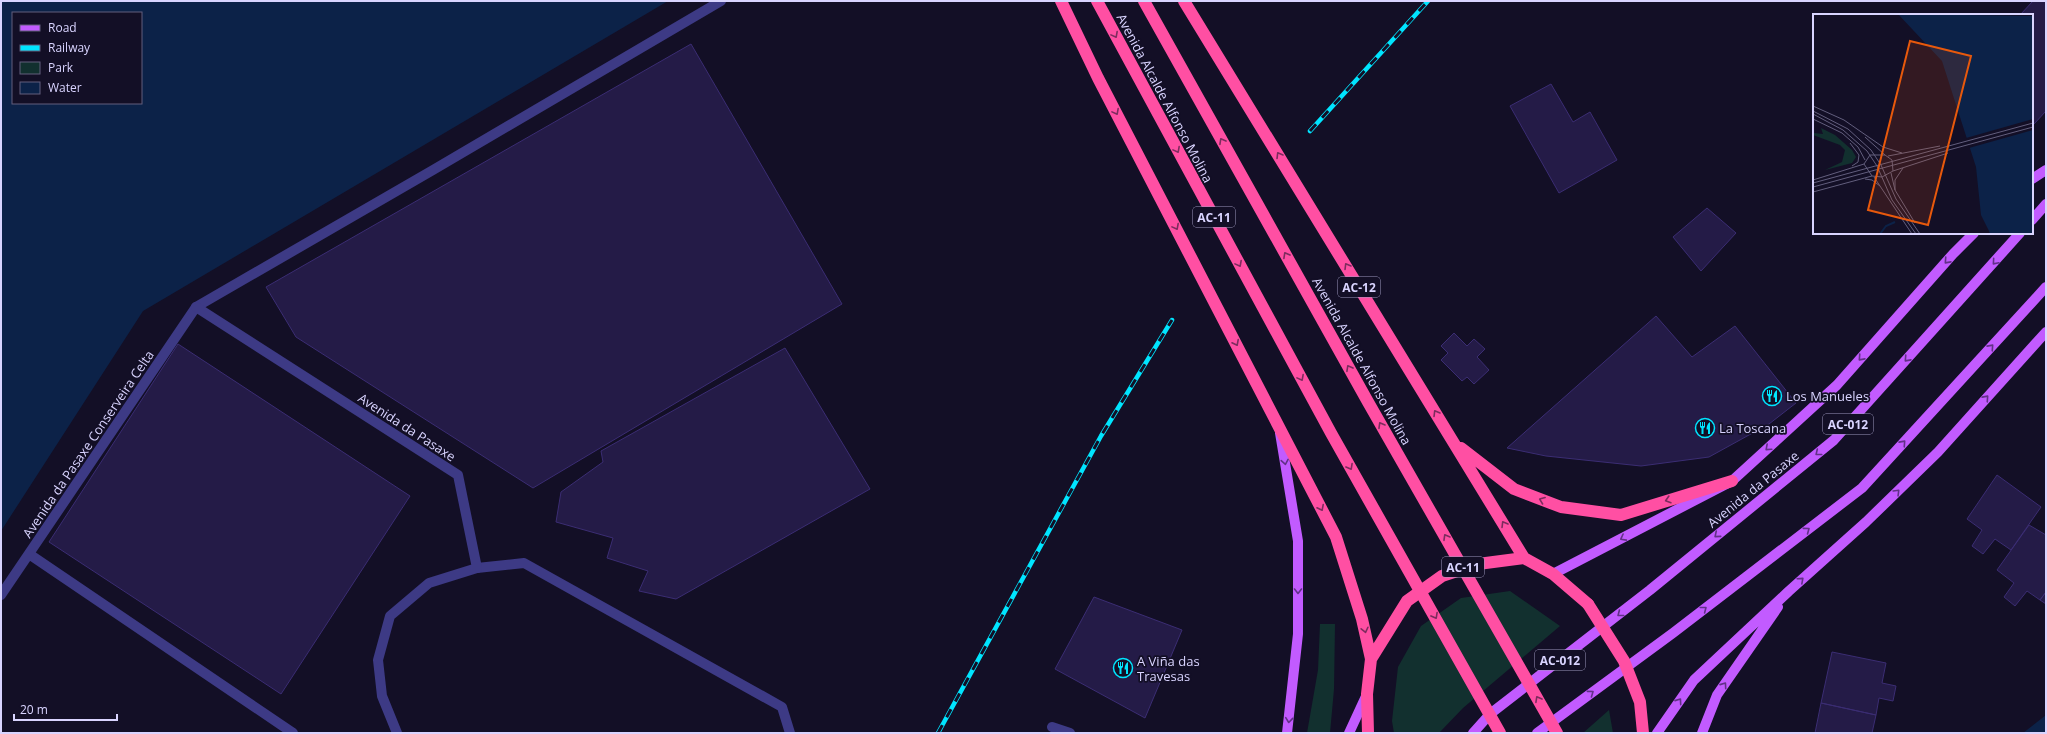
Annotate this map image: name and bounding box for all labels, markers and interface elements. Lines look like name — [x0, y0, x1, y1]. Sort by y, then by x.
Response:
street label: Avenida Alcalde Alfonso Molina — [1113, 10, 1217, 186]
legend — [12, 12, 142, 104]
inset map — [1813, 14, 2033, 234]
text: Road — [48, 19, 77, 36]
one-way arrow — [1111, 31, 1118, 38]
text: Railway — [48, 39, 91, 56]
text: Park — [48, 59, 74, 76]
text: Water — [48, 79, 82, 96]
one-way arrow — [1111, 108, 1118, 115]
one-way arrow — [1220, 138, 1227, 145]
one-way arrow — [1173, 145, 1180, 153]
one-way arrow — [1276, 152, 1284, 159]
road number: AC-11 — [1193, 207, 1235, 227]
one-way arrow — [1171, 223, 1179, 231]
one-way arrow — [1283, 252, 1290, 259]
one-way arrow — [1944, 256, 1952, 264]
one-way arrow — [1992, 257, 1999, 265]
one-way arrow — [1235, 260, 1242, 267]
one-way arrow — [1344, 263, 1351, 270]
street label: Avenida Alcalde Alfonso Molina — [1308, 274, 1416, 448]
road number: AC-12 — [1338, 277, 1380, 297]
one-way arrow — [1231, 338, 1239, 346]
one-way arrow — [1986, 344, 1994, 352]
street label: Avenida da Pasaxe Conserveira Celta — [18, 347, 158, 541]
one-way arrow — [1858, 353, 1865, 361]
one-way arrow — [1905, 354, 1912, 361]
one-way arrow — [1347, 365, 1354, 372]
one-way arrow — [1297, 374, 1304, 381]
restaurant icon: Los Manueles — [1761, 385, 1783, 407]
place label: Los Manueles — [1786, 387, 1869, 405]
street label: Avenida da Pasaxe — [355, 389, 459, 465]
one-way arrow — [1982, 395, 1989, 403]
one-way arrow — [1434, 410, 1441, 417]
road number: AC-012 — [1823, 414, 1873, 434]
restaurant icon: La Toscana — [1694, 417, 1716, 439]
place label: La Toscana — [1719, 419, 1786, 437]
one-way arrow — [1379, 422, 1386, 429]
one-way arrow — [1898, 440, 1906, 448]
one-way arrow — [1765, 444, 1772, 451]
street label: Avenida da Pasaxe — [1703, 446, 1803, 532]
one-way arrow — [1815, 448, 1822, 455]
one-way arrow — [1280, 459, 1289, 465]
one-way arrow — [1345, 462, 1353, 470]
one-way arrow — [1892, 489, 1900, 497]
one-way arrow — [1665, 495, 1672, 504]
one-way arrow — [1539, 497, 1547, 505]
one-way arrow — [1316, 504, 1324, 511]
one-way arrow — [1501, 521, 1509, 528]
one-way arrow — [1802, 528, 1809, 535]
one-way arrow — [1714, 530, 1722, 537]
one-way arrow — [1620, 533, 1628, 540]
one-way arrow — [1444, 534, 1451, 541]
road number: AC-11 — [1442, 557, 1484, 577]
one-way arrow — [1796, 577, 1804, 585]
one-way arrow — [1294, 588, 1302, 594]
one-way arrow — [1699, 607, 1706, 614]
one-way arrow — [1617, 609, 1624, 616]
one-way arrow — [1430, 612, 1437, 619]
one-way arrow — [1360, 627, 1368, 633]
road number: AC-012 — [1535, 650, 1585, 670]
place label: A Viña das Travesas — [1137, 652, 1200, 685]
restaurant icon: A Viña das Travesas — [1112, 657, 1134, 679]
one-way arrow — [1719, 682, 1727, 689]
one-way arrow — [1586, 691, 1593, 698]
scale bar — [14, 696, 117, 722]
one-way arrow — [1536, 696, 1543, 703]
one-way arrow — [1674, 698, 1682, 705]
text: 20 m — [20, 701, 48, 718]
one-way arrow — [1284, 717, 1293, 723]

